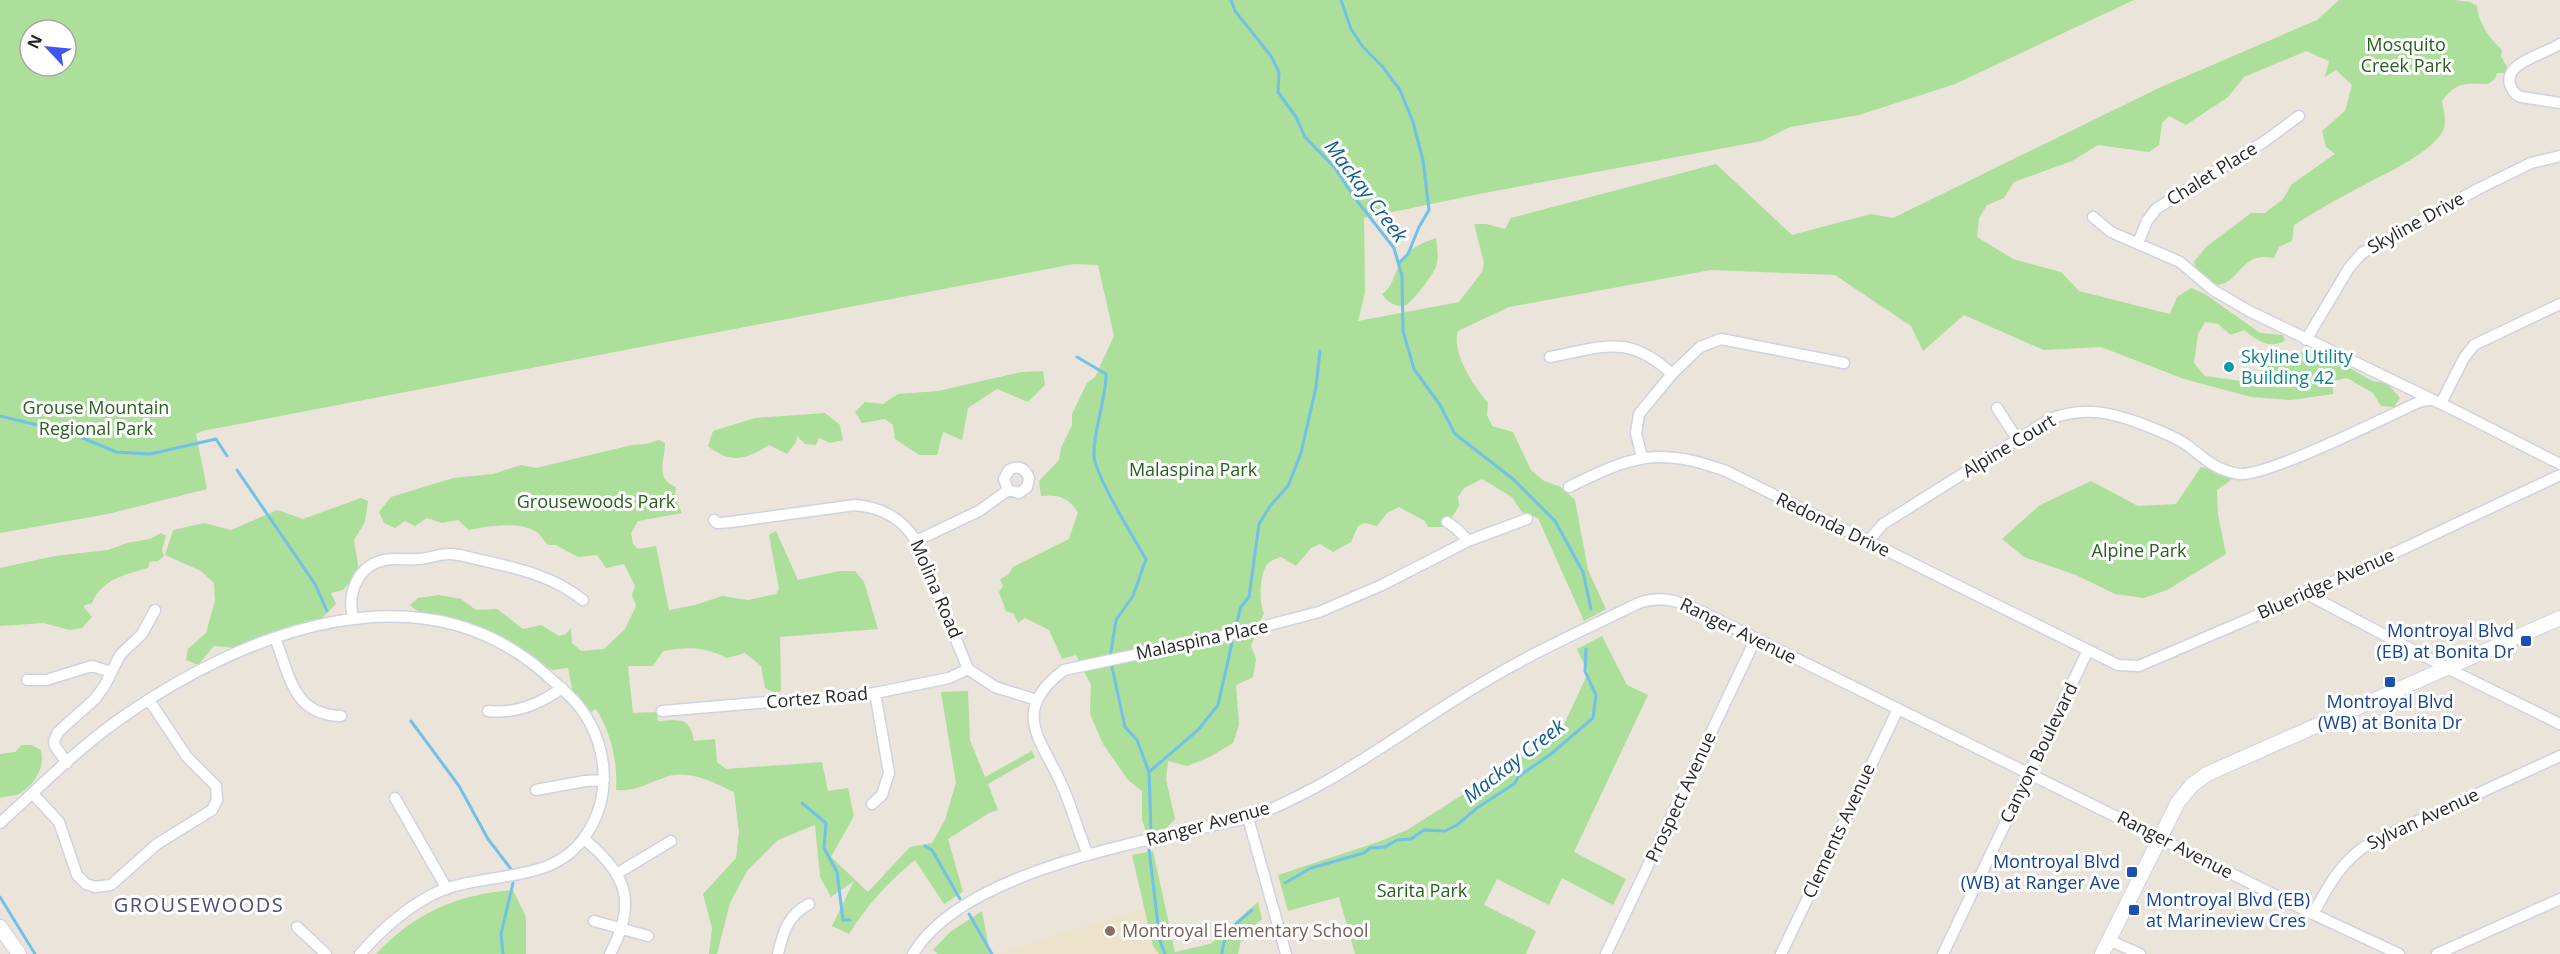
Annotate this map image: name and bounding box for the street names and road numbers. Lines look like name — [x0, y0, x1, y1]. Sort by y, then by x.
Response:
street label: Chalet Place — [2162, 136, 2261, 210]
street label: Skyline Drive — [2363, 186, 2468, 259]
street label: Alpine Court — [1958, 408, 2059, 482]
street label: Redonda Drive — [1773, 486, 1894, 562]
street label: Molina Road — [905, 536, 968, 642]
street label: Blueridge Avenue — [2253, 542, 2398, 624]
street label: Ranger Avenue — [1676, 592, 1801, 669]
street label: Malaspina Place — [1133, 613, 1270, 665]
street label: Canyon Boulevard — [1994, 678, 2083, 827]
street label: Cortez Road — [765, 681, 869, 713]
street label: Prospect Avenue — [1639, 728, 1721, 866]
street label: Clements Avenue — [1796, 759, 1880, 902]
street label: Sylvan Avenue — [2363, 782, 2482, 854]
street label: Ranger Avenue — [1143, 795, 1272, 851]
street label: Ranger Avenue — [2114, 805, 2237, 884]

